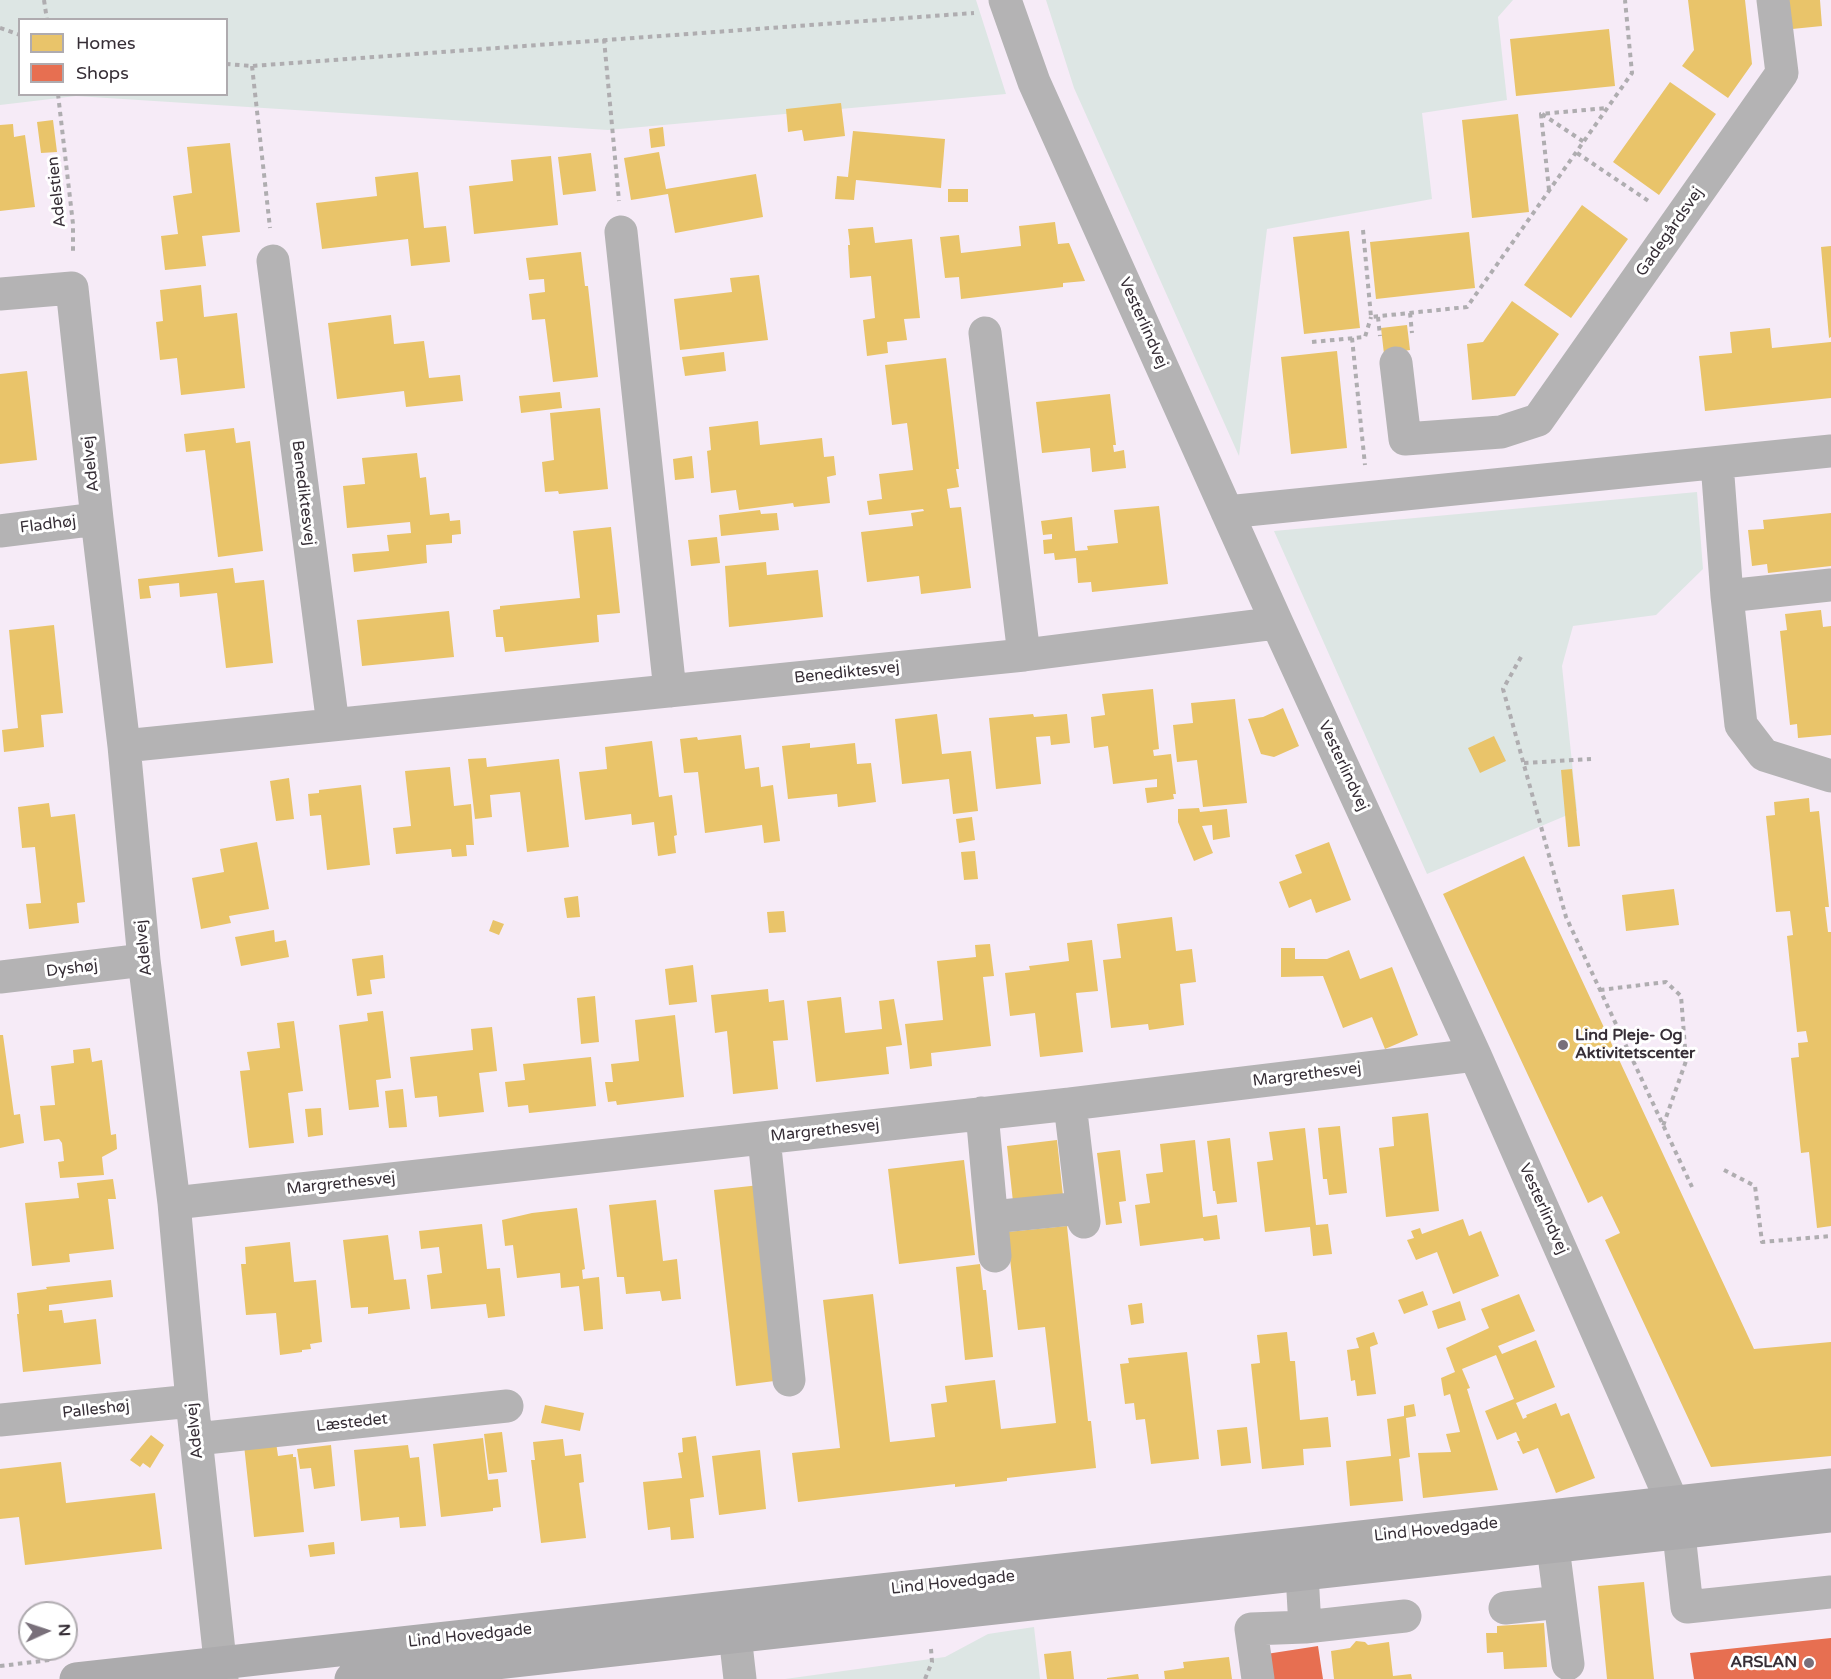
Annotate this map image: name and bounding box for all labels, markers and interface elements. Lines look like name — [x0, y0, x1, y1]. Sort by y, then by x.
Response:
legend — [18, 18, 228, 96]
text: Homes — [76, 32, 136, 54]
text: Shops — [76, 62, 129, 84]
street label: Adelstien — [44, 155, 70, 229]
street label: Gadegårdsvej — [1632, 184, 1708, 280]
street label: Vesterlindvej — [1114, 275, 1172, 371]
street label: Adelvej — [79, 435, 103, 493]
street label: Benediktesvej — [287, 439, 319, 547]
street label: Fladhøj — [19, 512, 77, 538]
street label: Benediktesvej — [793, 658, 901, 688]
street label: Vesterlindvej — [1314, 718, 1372, 814]
street label: Adelvej — [132, 919, 156, 977]
street label: Dyshøj — [45, 956, 99, 982]
place label: Lind Pleje- Og Aktivitetscenter — [1575, 1026, 1695, 1064]
marker: Lind Pleje- Og Aktivitetscenter — [1556, 1038, 1570, 1052]
street label: Margrethesvej — [1252, 1059, 1362, 1091]
street label: Margrethesvej — [770, 1116, 880, 1146]
street label: Vesterlindvej — [1514, 1161, 1572, 1257]
street label: Margrethesvej — [286, 1169, 396, 1199]
street label: Palleshøj — [61, 1397, 131, 1423]
street label: Adelvej — [183, 1402, 207, 1460]
street label: Læstedet — [315, 1410, 389, 1436]
street label: Lind Hovedgade — [1373, 1514, 1499, 1546]
street label: Lind Hovedgade — [890, 1567, 1016, 1599]
north arrow — [18, 1601, 78, 1661]
street label: Lind Hovedgade — [407, 1620, 533, 1652]
text: N — [54, 1623, 74, 1637]
place label: ARSLAN — [1730, 1653, 1797, 1673]
marker: ARSLAN — [1802, 1656, 1816, 1670]

